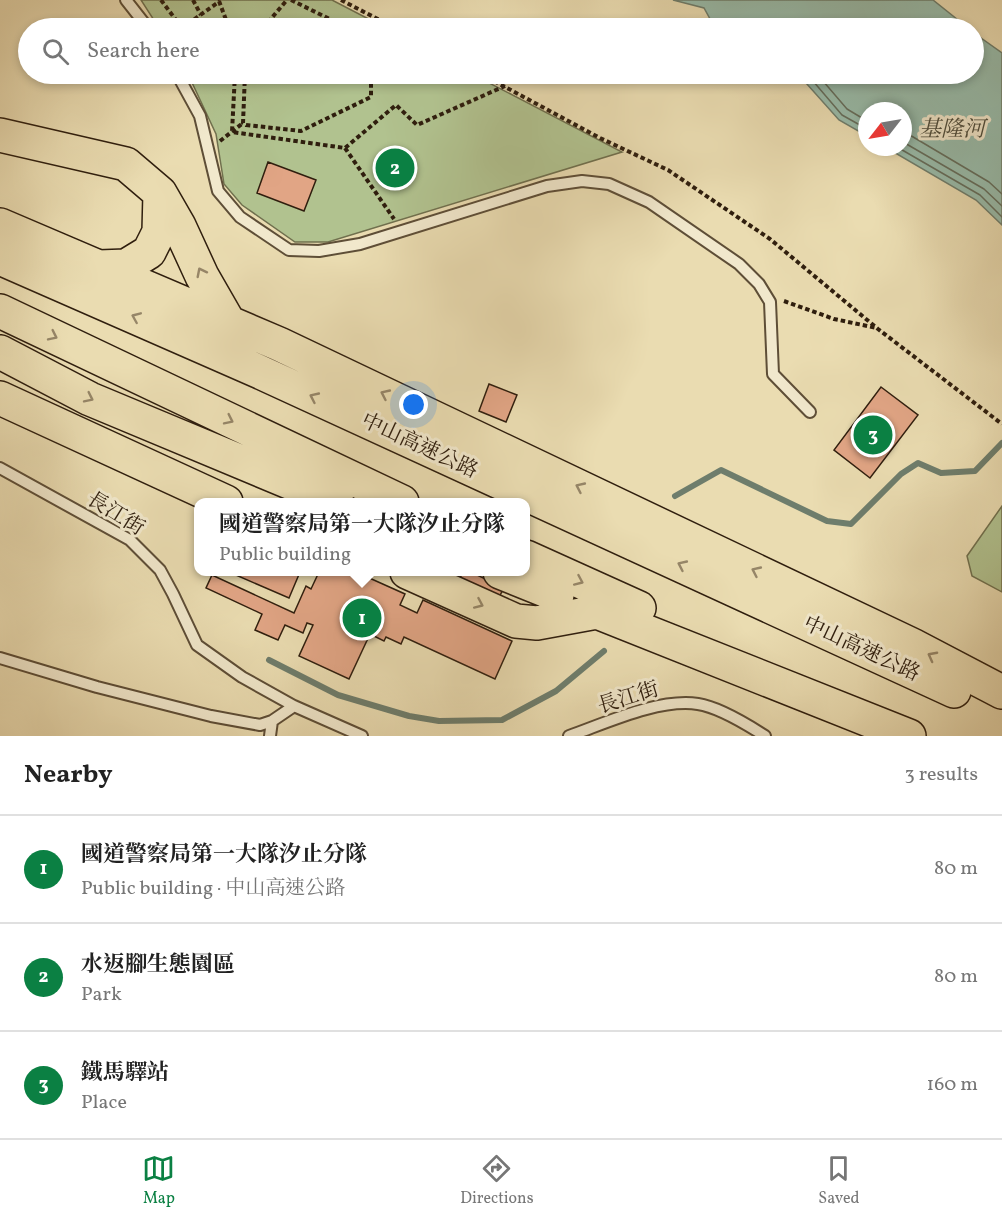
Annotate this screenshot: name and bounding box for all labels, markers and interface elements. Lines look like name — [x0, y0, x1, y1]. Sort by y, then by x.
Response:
search box — [18, 18, 984, 84]
icon: search — [39, 35, 72, 68]
text: Search here — [87, 36, 200, 67]
north arrow — [858, 102, 912, 156]
water label: 基隆河 — [919, 115, 989, 146]
pin: 2 — [376, 146, 414, 190]
one-way arrow — [196, 267, 208, 278]
one-way arrow — [131, 312, 142, 324]
one-way arrow — [46, 328, 57, 340]
one-way arrow — [83, 390, 94, 402]
one-way arrow — [380, 390, 391, 402]
your location — [399, 390, 428, 419]
one-way arrow — [309, 392, 320, 404]
street label: 中山高速公路 — [356, 407, 483, 486]
pin: 3 — [854, 412, 892, 458]
one-way arrow — [222, 413, 233, 425]
one-way arrow — [575, 483, 586, 495]
street label: 長江街 — [81, 485, 150, 543]
popup — [194, 498, 530, 576]
text: 國道警察局第一大隊汐止分隊 — [219, 510, 505, 541]
text: Public building — [219, 541, 351, 569]
one-way arrow — [677, 561, 688, 573]
one-way arrow — [751, 566, 762, 578]
one-way arrow — [573, 574, 584, 586]
pin: 1 — [342, 596, 382, 640]
one-way arrow — [473, 597, 484, 609]
street label: 中山高速公路 — [798, 610, 925, 689]
one-way arrow — [927, 651, 938, 663]
street label: 長江街 — [594, 675, 663, 722]
text: Nearby — [24, 757, 113, 793]
text: 3 results — [904, 761, 978, 789]
text: 國道警察局第一大隊汐止分隊 — [81, 840, 367, 871]
text: 1 — [39, 855, 48, 883]
text: 80 m — [934, 855, 978, 883]
text: Public building · 中山高速公路 — [81, 875, 345, 903]
text: 水返腳生態園區 — [81, 950, 235, 981]
text: 2 — [38, 963, 49, 991]
text: 80 m — [934, 963, 978, 991]
text: Park — [81, 981, 122, 1009]
text: 鐵馬驛站 — [81, 1058, 169, 1089]
text: 3 — [38, 1071, 49, 1099]
text: 160 m — [926, 1071, 978, 1099]
text: Place — [81, 1089, 127, 1117]
tab: Map — [142, 1152, 175, 1210]
tab: Directions — [460, 1152, 534, 1210]
tab: Saved — [818, 1152, 860, 1210]

